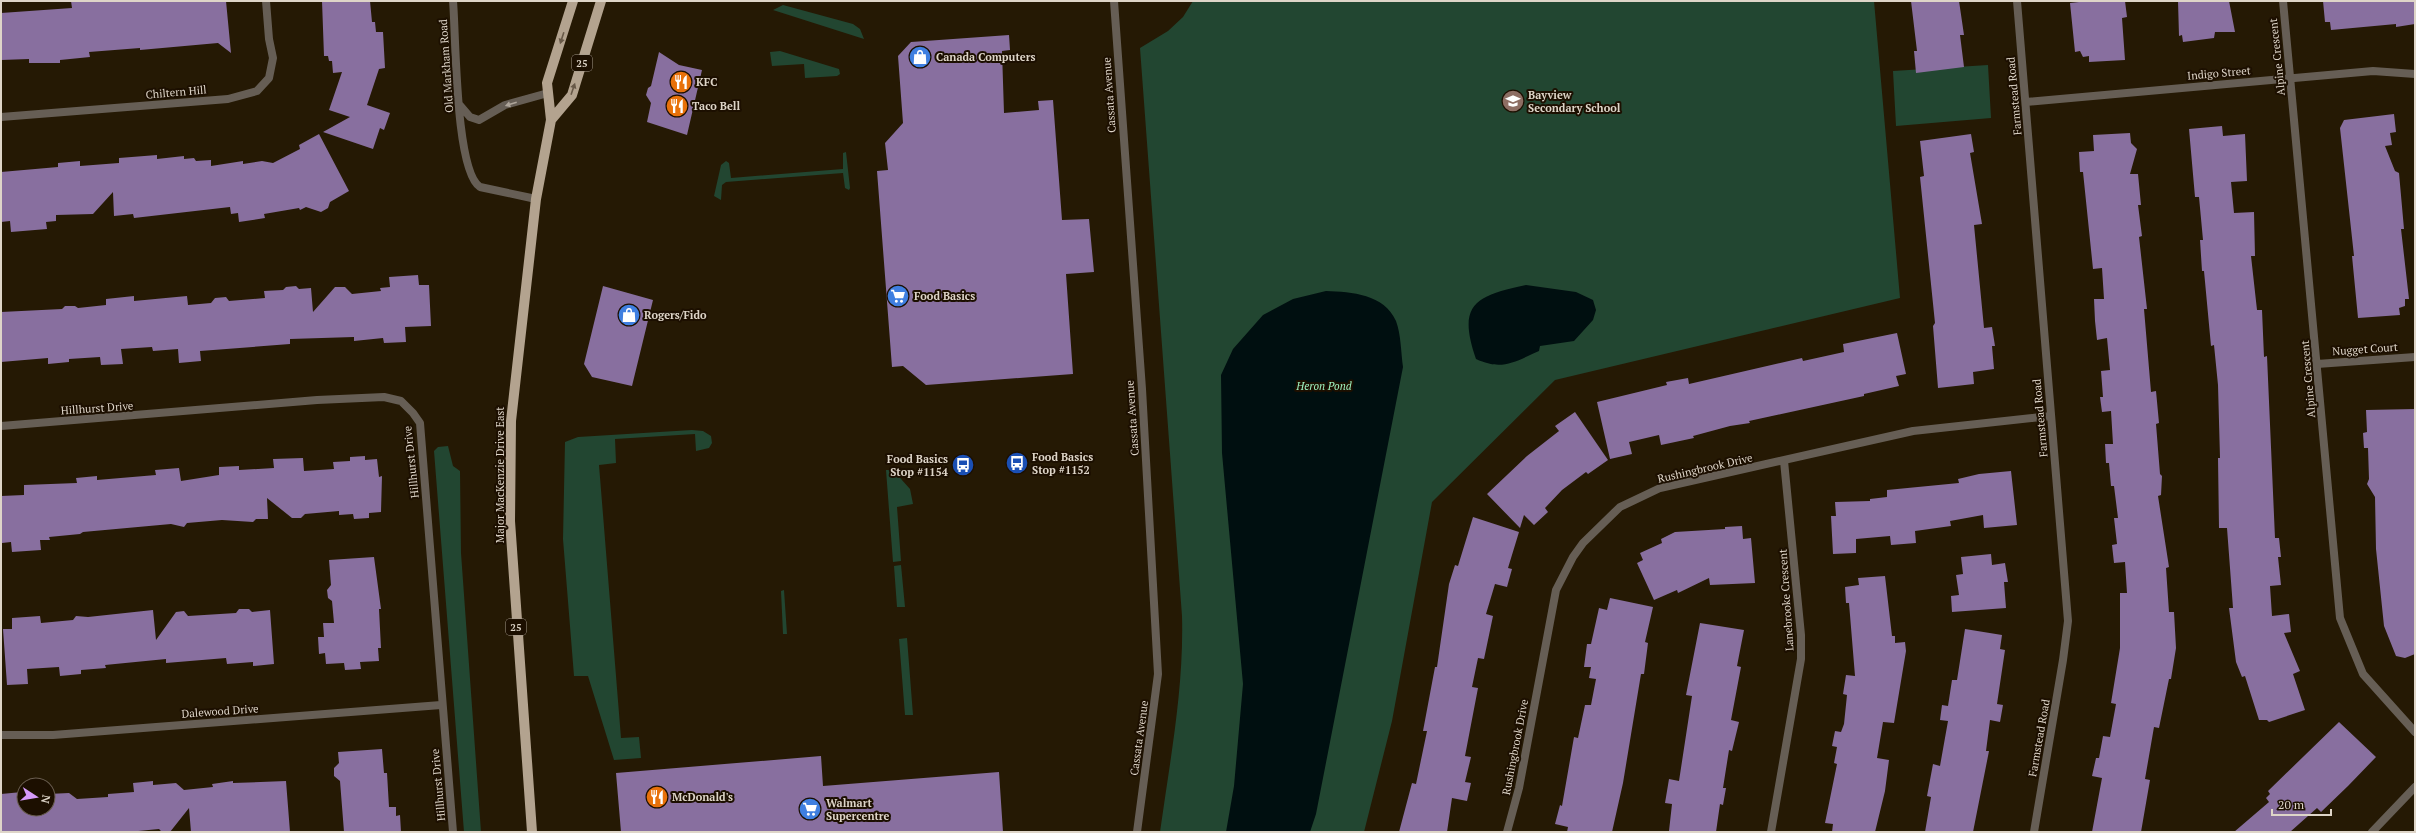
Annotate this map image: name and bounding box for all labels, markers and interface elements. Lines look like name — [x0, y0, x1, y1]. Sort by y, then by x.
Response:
street label: Alpine Crescent — [2266, 18, 2288, 96]
street label: Old Markham Road — [436, 19, 456, 113]
one-way arrow — [559, 32, 565, 44]
shop icon: Canada Computers — [907, 44, 933, 70]
place label: Canada Computers — [936, 50, 1035, 64]
road number: 25 — [572, 55, 592, 71]
street label: Cassata Avenue — [1099, 56, 1119, 133]
street label: Farmstead Road — [2004, 56, 2024, 136]
street label: Indigo Street — [2187, 63, 2251, 83]
restaurant icon: KFC — [668, 69, 694, 95]
place label: KFC — [696, 75, 717, 89]
street label: Chiltern Hill — [145, 82, 207, 102]
one-way arrow — [571, 82, 577, 94]
school or university icon: Bayview Secondary School — [1500, 88, 1526, 114]
place label: Bayview Secondary School — [1528, 88, 1621, 115]
restaurant icon: Taco Bell — [664, 93, 690, 119]
place label: Taco Bell — [692, 99, 740, 113]
one-way arrow — [505, 101, 517, 107]
supermarket icon: Food Basics — [885, 283, 911, 309]
place label: Food Basics — [914, 289, 975, 303]
shop icon: Rogers/Fido — [616, 302, 642, 328]
place label: Rogers/Fido — [644, 308, 707, 322]
street label: Alpine Crescent — [2298, 340, 2318, 418]
street label: Nugget Court — [2332, 340, 2398, 358]
street label: Farmstead Road — [2030, 378, 2050, 458]
street label: Cassata Avenue — [1122, 379, 1142, 456]
park label: Heron Pond — [1295, 379, 1352, 393]
street label: Hillhurst Drive — [60, 398, 134, 418]
street label: Major MacKenzie Drive East — [493, 407, 507, 543]
street label: Hillhurst Drive — [400, 425, 422, 499]
bus stop icon: Food Basics Stop #1152 — [1004, 450, 1030, 476]
place label: Food Basics Stop #1152 — [1032, 450, 1093, 477]
street label: Rushingbrook Drive — [1656, 450, 1754, 486]
place label: Food Basics Stop #1154 — [887, 452, 949, 479]
bus stop icon: Food Basics Stop #1154 — [950, 452, 976, 478]
street label: Lanebrooke Crescent — [1775, 548, 1797, 652]
road number: 25 — [506, 619, 526, 635]
street label: Rushingbrook Drive — [1499, 698, 1531, 796]
street label: Farmstead Road — [2025, 698, 2053, 778]
street label: Cassata Avenue — [1127, 699, 1151, 777]
street label: Dalewood Drive — [181, 701, 259, 721]
street label: Hillhurst Drive — [428, 748, 448, 822]
north arrow — [16, 777, 56, 817]
restaurant icon: McDonald's — [644, 784, 670, 810]
place label: McDonald's — [672, 790, 733, 804]
scale bar — [2272, 791, 2331, 817]
text: N — [38, 794, 53, 805]
supermarket icon: Walmart Supercentre — [797, 796, 823, 822]
place label: Walmart Supercentre — [826, 796, 890, 823]
text: 20 m — [2278, 797, 2305, 812]

